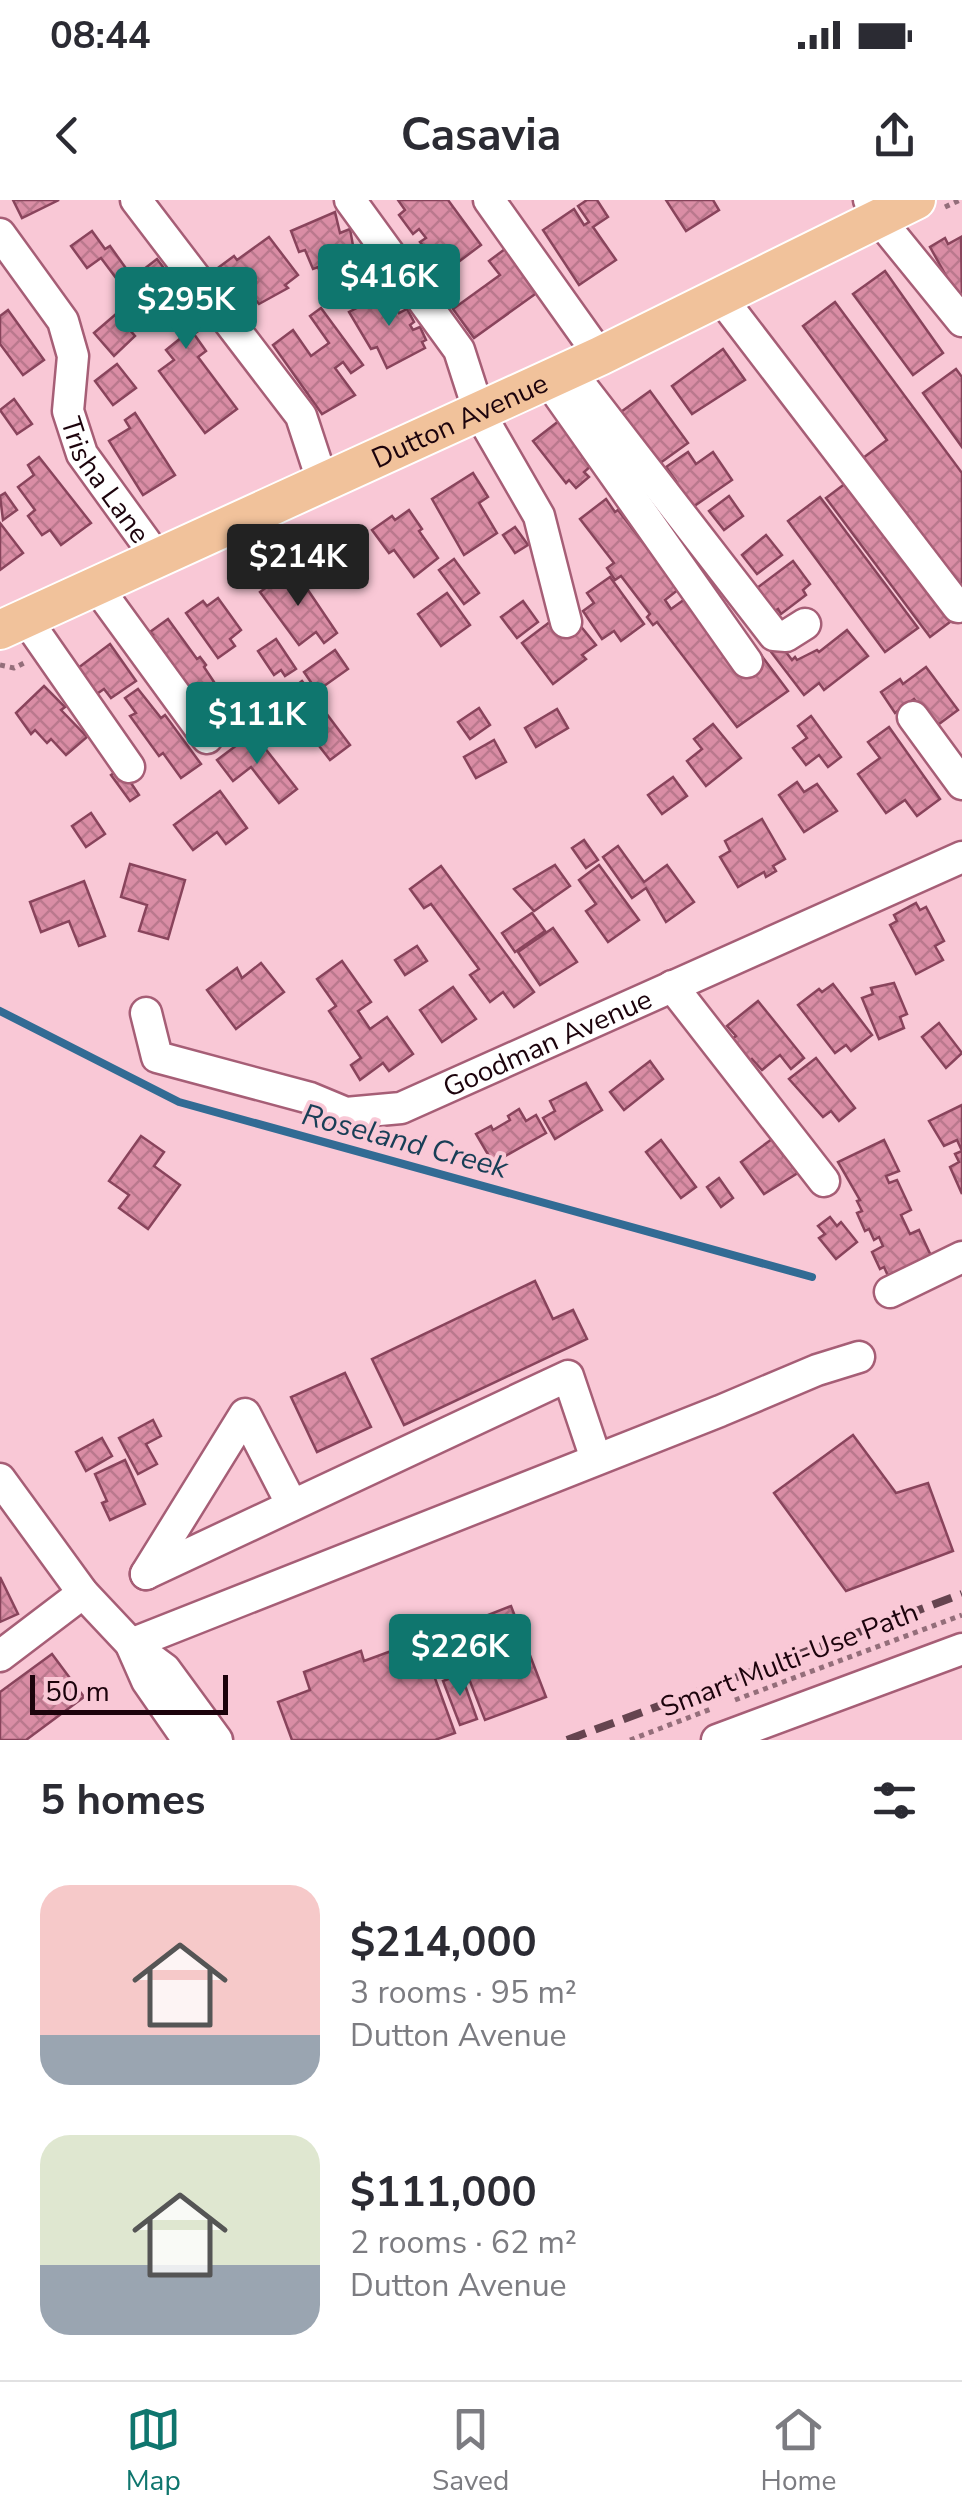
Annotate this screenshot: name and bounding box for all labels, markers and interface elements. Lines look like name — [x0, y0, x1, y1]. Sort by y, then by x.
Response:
text: 08:44 — [50, 10, 151, 61]
text: Casavia — [401, 105, 561, 166]
icon: back — [40, 108, 95, 163]
icon: share — [867, 108, 922, 163]
pin: $416K — [319, 244, 459, 329]
text: $416K — [340, 255, 438, 298]
pin: $295K — [116, 267, 256, 352]
text: $295K — [137, 278, 235, 321]
street label: Dutton Avenue — [366, 364, 554, 478]
street label: Trisha Lane — [51, 412, 158, 551]
pin: $214K — [228, 524, 368, 609]
text: $214K — [249, 535, 347, 578]
pin: $111K — [187, 682, 327, 767]
text: $111K — [208, 693, 306, 736]
street label: Goodman Avenue — [437, 980, 658, 1107]
water label: Roseland Creek — [297, 1094, 513, 1189]
street label: Smart Multi-Use Path — [655, 1593, 924, 1727]
pin: $226K — [390, 1614, 530, 1699]
text: $226K — [411, 1625, 509, 1668]
scale bar — [30, 1670, 228, 1714]
text: 50 m — [45, 1673, 110, 1711]
text: 5 homes — [40, 1772, 205, 1829]
icon: filters — [867, 1773, 922, 1828]
text: $214,000 — [350, 1914, 537, 1971]
icon: home — [120, 1925, 240, 2045]
text: 3 rooms · 95 m² — [350, 1971, 577, 2014]
text: Dutton Avenue — [350, 2014, 567, 2057]
text: $111,000 — [350, 2164, 537, 2221]
icon: home — [120, 2175, 240, 2295]
text: 2 rooms · 62 m² — [350, 2221, 577, 2264]
text: Dutton Avenue — [350, 2264, 567, 2307]
tab: Map — [126, 2402, 181, 2500]
tab: Saved — [432, 2402, 509, 2500]
tab: Home — [761, 2402, 836, 2500]

